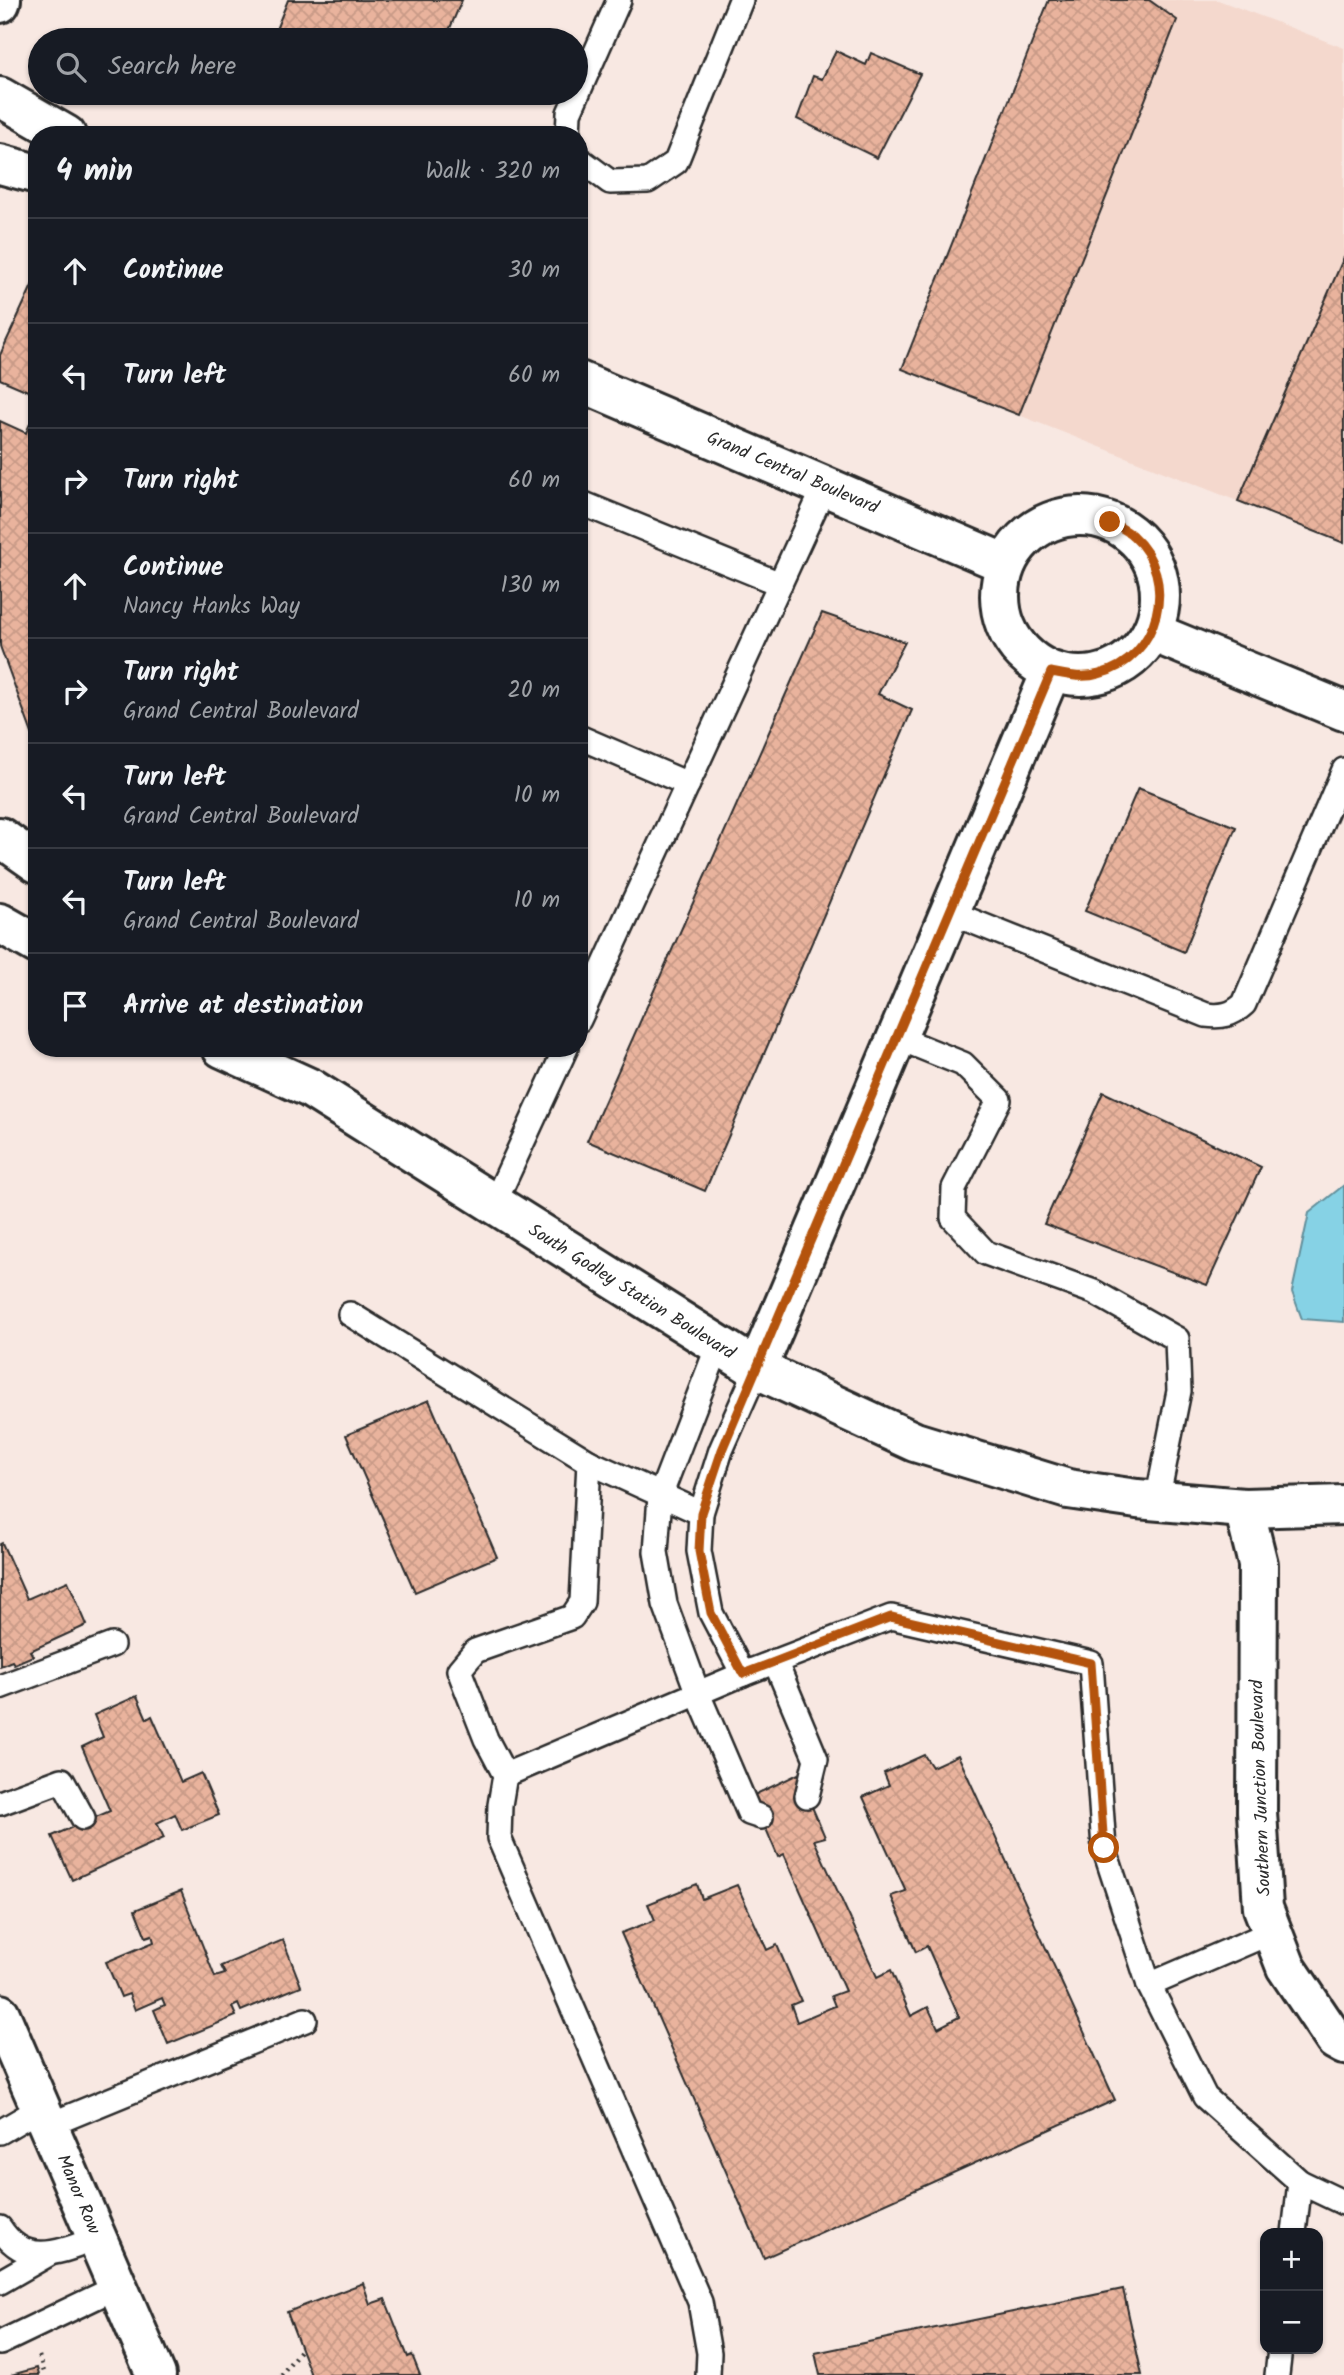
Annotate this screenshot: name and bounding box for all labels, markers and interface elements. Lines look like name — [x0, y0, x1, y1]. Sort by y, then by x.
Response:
search box — [28, 28, 588, 105]
text: Search here — [108, 46, 236, 88]
icon: search — [52, 48, 90, 86]
text: 4 min — [56, 148, 133, 196]
text: Walk · 320 m — [425, 154, 560, 190]
text: Continue — [123, 250, 224, 292]
icon: ahead — [56, 252, 94, 290]
text: 30 m — [508, 253, 560, 289]
text: Turn left — [123, 355, 226, 397]
icon: left — [56, 357, 94, 395]
text: 60 m — [508, 358, 560, 394]
street label: Grand Central Boulevard — [702, 424, 884, 523]
text: Turn right — [123, 460, 239, 502]
icon: right — [56, 462, 94, 500]
text: 60 m — [508, 463, 560, 499]
route end — [1094, 506, 1125, 537]
text: Continue — [123, 547, 224, 589]
icon: ahead — [56, 567, 94, 605]
text: 130 m — [501, 568, 560, 604]
text: Nancy Hanks Way — [123, 589, 300, 625]
text: Turn right — [123, 652, 239, 694]
icon: right — [56, 672, 94, 710]
text: 20 m — [508, 673, 560, 709]
text: Grand Central Boulevard — [123, 694, 359, 730]
text: Turn left — [123, 757, 226, 799]
icon: left — [56, 777, 94, 815]
text: 10 m — [514, 778, 560, 814]
text: Grand Central Boulevard — [123, 799, 359, 835]
text: Turn left — [123, 862, 226, 904]
icon: left — [56, 882, 94, 920]
text: 10 m — [514, 883, 560, 919]
text: Grand Central Boulevard — [123, 904, 359, 940]
text: Arrive at destination — [123, 985, 363, 1027]
icon: arrive — [56, 987, 94, 1025]
street label: South Godley Station Boulevard — [522, 1217, 741, 1369]
street label: Southern Junction Boulevard — [1243, 1678, 1280, 1897]
route start — [1088, 1832, 1119, 1863]
street label: Manor Row — [48, 2150, 108, 2240]
map controls — [1260, 2228, 1323, 2354]
button: + — [1260, 2228, 1323, 2291]
button: − — [1260, 2291, 1323, 2354]

